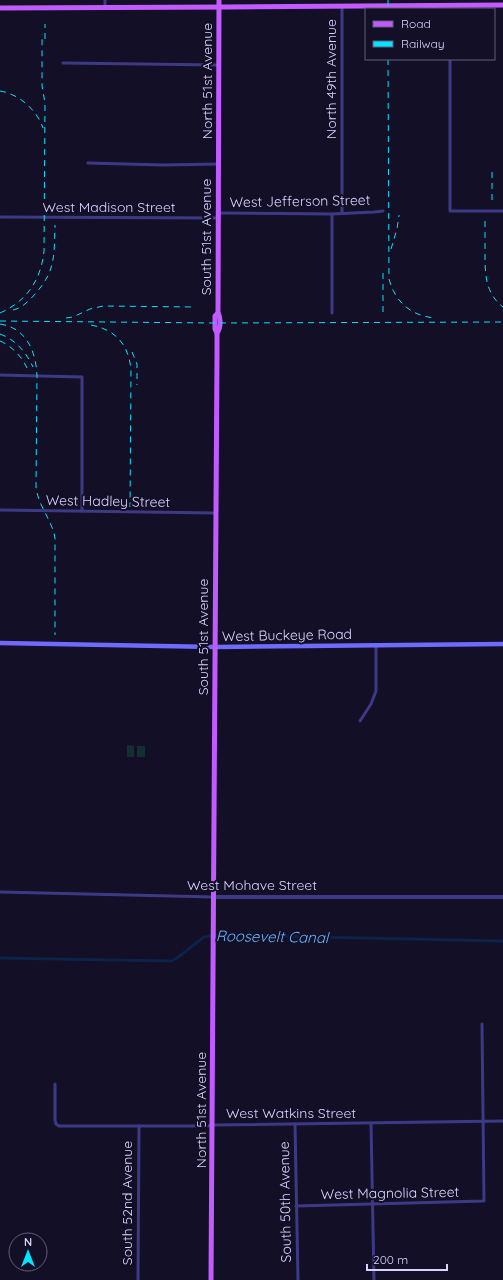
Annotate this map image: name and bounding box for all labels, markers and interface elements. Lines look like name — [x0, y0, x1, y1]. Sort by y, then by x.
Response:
legend — [365, 8, 495, 60]
text: Road — [401, 16, 431, 31]
street label: North 49th Avenue — [322, 19, 340, 139]
street label: North 51st Avenue — [198, 23, 216, 139]
text: Railway — [401, 36, 445, 51]
street label: South 51st Avenue — [197, 179, 215, 295]
street label: West Jefferson Street — [229, 191, 371, 211]
street label: West Madison Street — [42, 198, 176, 216]
street label: West Hadley Street — [46, 491, 171, 511]
street label: South 51st Avenue — [194, 579, 212, 695]
street label: West Buckeye Road — [222, 625, 352, 645]
street label: West Mohave Street — [187, 876, 317, 894]
water label: Roosevelt Canal — [216, 926, 330, 947]
street label: North 51st Avenue — [192, 1052, 210, 1168]
street label: West Watkins Street — [226, 1104, 356, 1122]
street label: South 52nd Avenue — [118, 1141, 136, 1265]
street label: South 50th Avenue — [275, 1141, 295, 1263]
street label: West Magnolia Street — [321, 1183, 460, 1203]
north arrow — [8, 1232, 48, 1272]
text: N — [24, 1235, 32, 1249]
scale bar — [367, 1246, 447, 1272]
text: 200 m — [373, 1252, 408, 1267]

